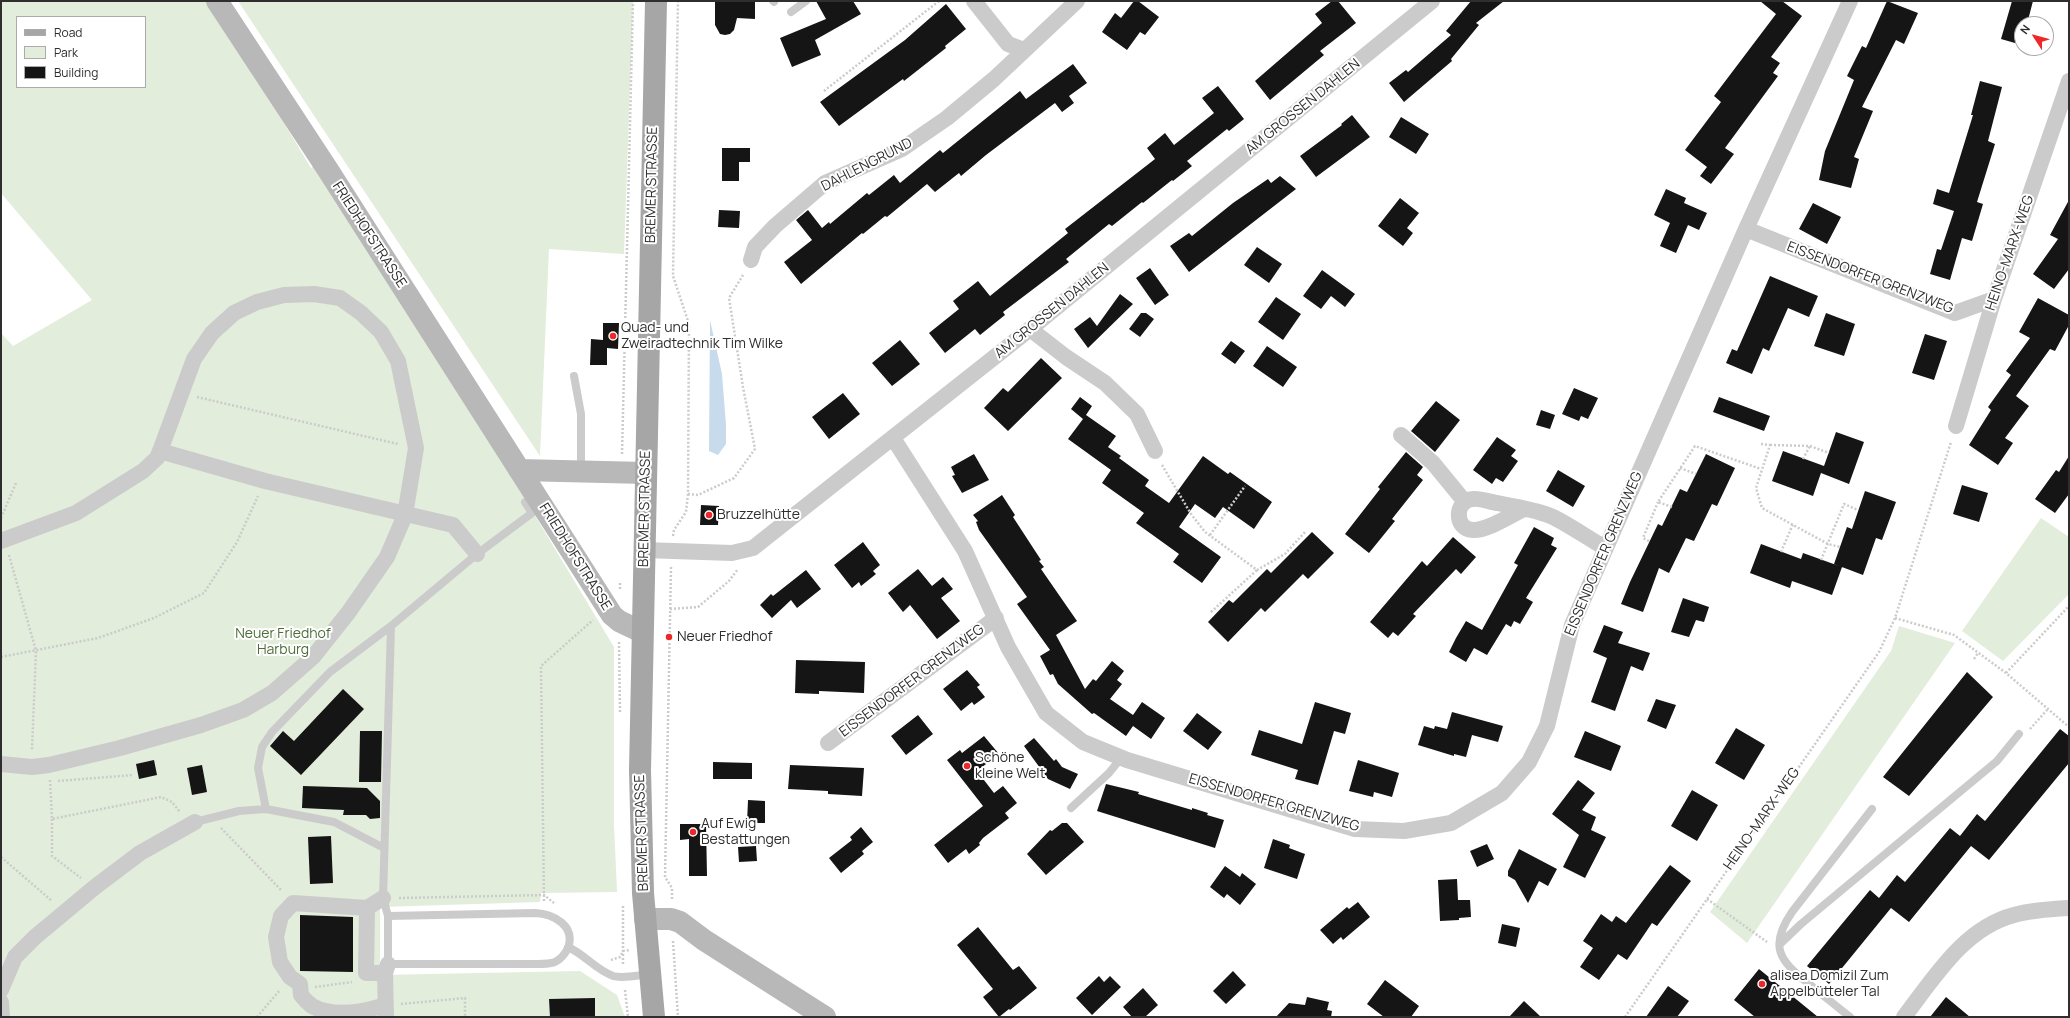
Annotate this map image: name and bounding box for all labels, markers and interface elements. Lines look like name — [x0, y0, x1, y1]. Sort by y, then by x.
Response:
legend — [16, 16, 146, 88]
north arrow — [2014, 16, 2054, 56]
text: N — [2016, 22, 2033, 37]
text: Road — [54, 24, 82, 41]
text: Park — [54, 44, 78, 61]
street label: AM GROSSEN DAHLEN — [1242, 56, 1364, 158]
text: Building — [54, 64, 98, 81]
street label: BREMER STRASSE — [643, 127, 661, 243]
street label: DAHLENGRUND — [819, 135, 915, 195]
street label: FRIEDHOFSTRASSE — [328, 179, 410, 291]
street label: HEINO-MARX-WEG — [1982, 193, 2038, 313]
street label: EISSENDORFER GRENZWEG — [1785, 238, 1955, 318]
street label: AM GROSSEN DAHLEN — [991, 260, 1113, 362]
place label: Quad- und Zweiradtechnik Tim Wilke — [621, 320, 783, 352]
marker: Quad- und Zweiradtechnik Tim Wilke — [608, 331, 618, 341]
street label: BREMER STRASSE — [636, 451, 654, 567]
street label: EISSENDORFER GRENZWEG — [1562, 469, 1646, 639]
street label: FRIEDHOFSTRASSE — [535, 500, 615, 614]
place label: Bruzzelhütte — [717, 507, 800, 523]
marker: Bruzzelhütte — [704, 510, 714, 520]
street label: EISSENDORFER GRENZWEG — [836, 621, 988, 741]
park label: Neuer Friedhof Harburg — [235, 626, 331, 658]
place label: Neuer Friedhof — [677, 629, 773, 645]
marker: Neuer Friedhof — [664, 632, 674, 642]
place label: Schöne kleine Welt — [975, 750, 1045, 782]
marker: Schöne kleine Welt — [962, 761, 972, 771]
street label: HEINO-MARX-WEG — [1720, 765, 1804, 873]
street label: EISSENDORFER GRENZWEG — [1187, 771, 1361, 835]
street label: BREMER STRASSE — [632, 774, 652, 892]
place label: Auf Ewig Bestattungen — [701, 816, 790, 848]
marker: Auf Ewig Bestattungen — [688, 827, 698, 837]
place label: alisea Domizil Zum Appelbütteler Tal — [1770, 968, 1889, 1000]
marker: alisea Domizil Zum Appelbütteler Tal — [1757, 979, 1767, 989]

